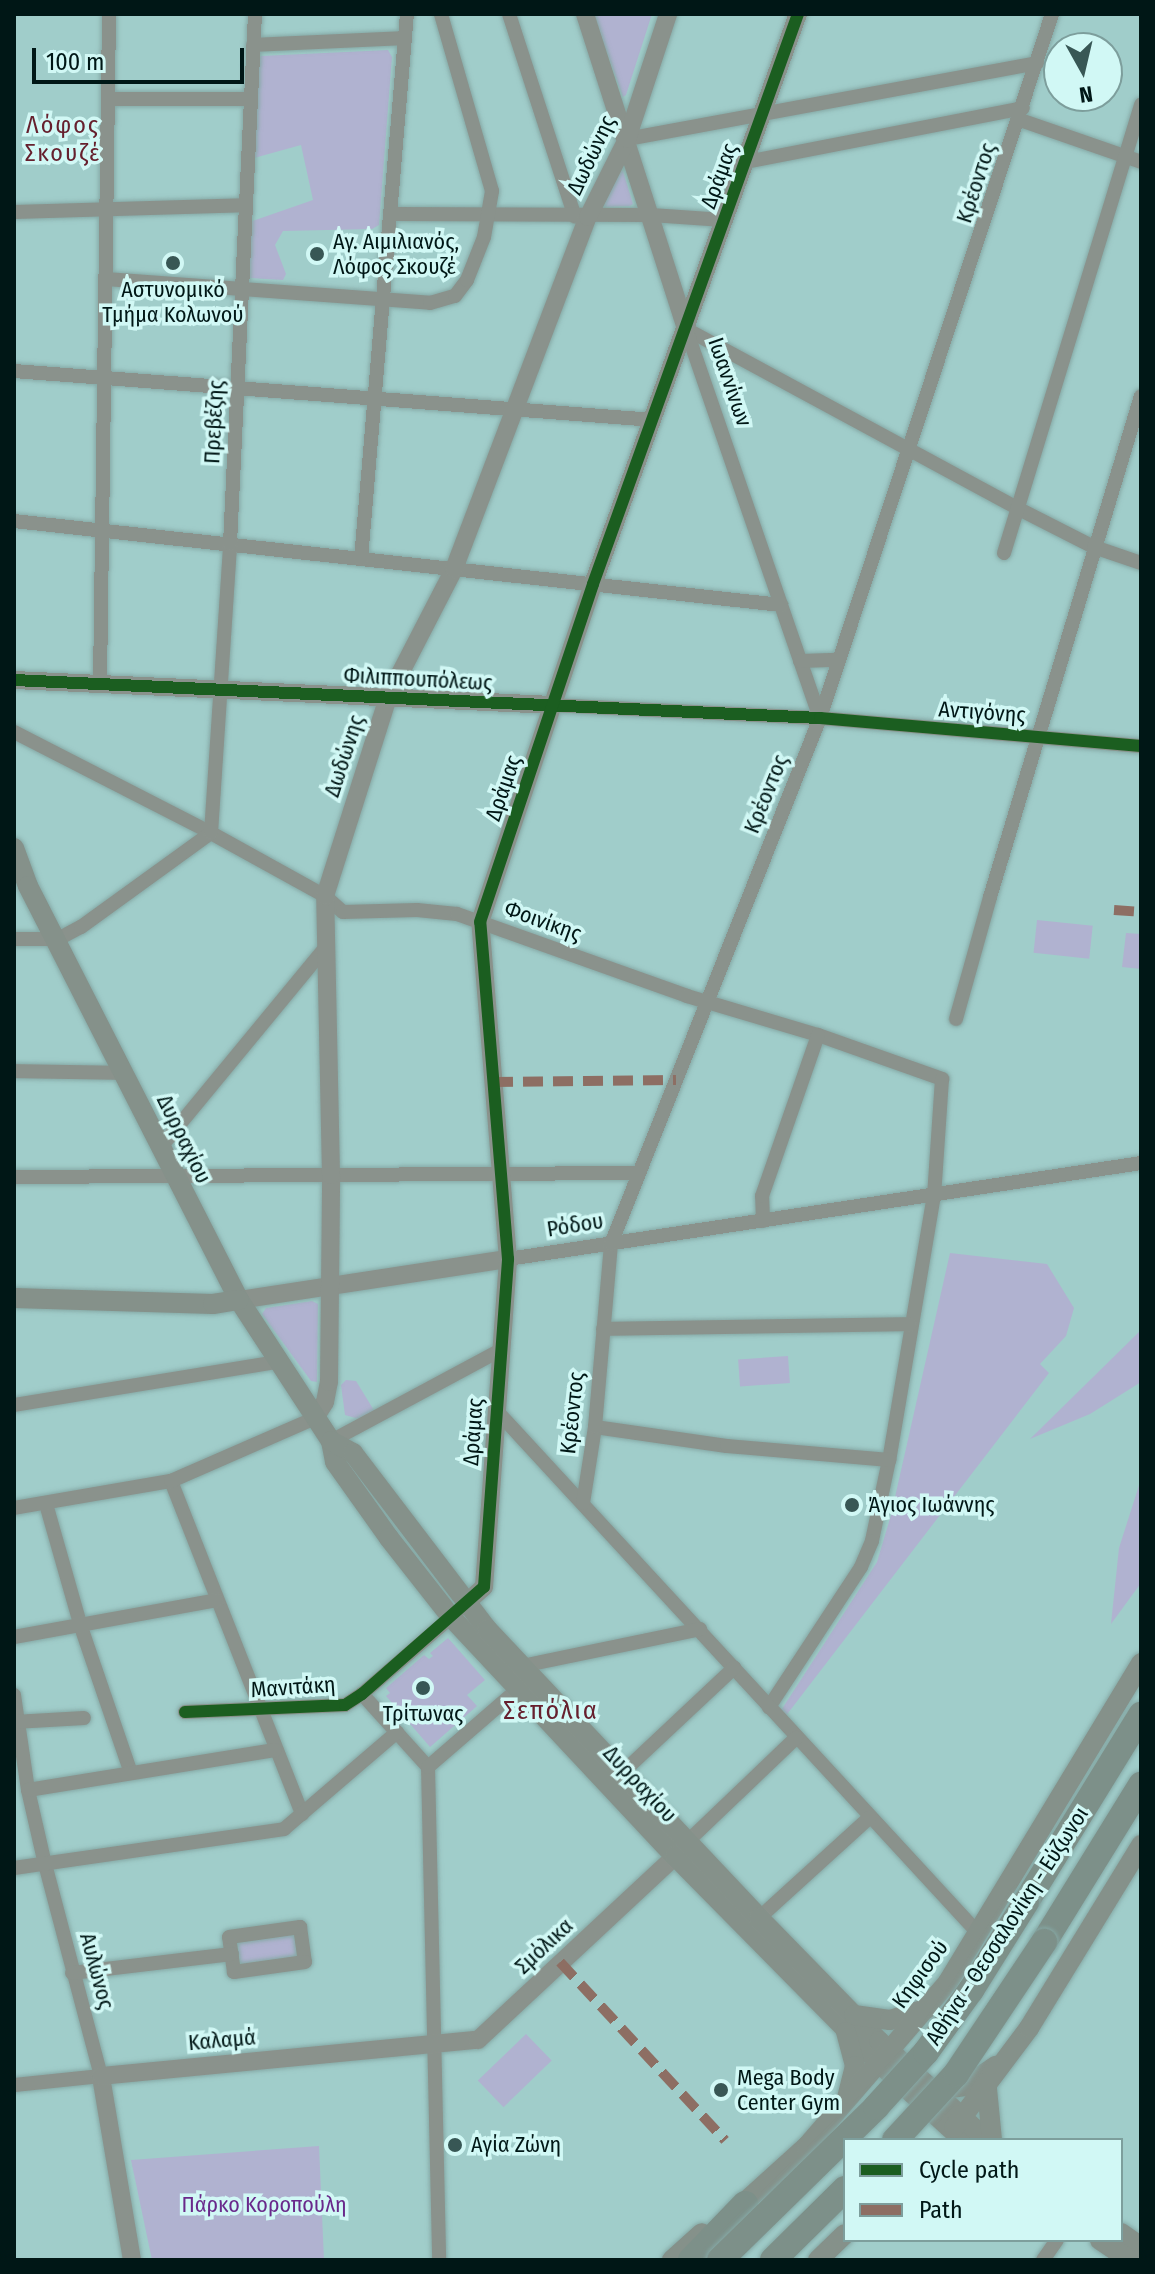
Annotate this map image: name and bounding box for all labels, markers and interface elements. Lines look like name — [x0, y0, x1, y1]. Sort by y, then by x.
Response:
scale bar — [36, 32, 248, 82]
north arrow — [1043, 32, 1123, 112]
text: 100 m — [46, 48, 104, 76]
text: N — [1078, 80, 1095, 109]
street label: Δωδώνης — [561, 111, 621, 199]
district label: Λόφος Σκουζέ — [25, 112, 101, 168]
street label: Δράμας — [695, 140, 743, 212]
street label: Κρέοντος — [951, 140, 1001, 226]
place label: Αγ. Αιμιλιανός, Λόφος Σκουζέ — [333, 228, 459, 280]
marker: Αγ. Αιμιλιανός, Λόφος Σκουζέ — [308, 245, 326, 263]
marker: Αστυνομικό Τμήμα Κολωνού — [164, 254, 182, 272]
place label: Αστυνομικό Τμήμα Κολωνού — [102, 276, 244, 328]
street label: Ιωαννίνων — [703, 334, 757, 430]
street label: Πρεβέζης — [199, 379, 229, 465]
street label: Φιλιππουπόλεως — [343, 662, 493, 696]
street label: Αντιγόνης — [938, 696, 1026, 728]
street label: Δωδώνης — [318, 712, 370, 800]
street label: Κρέοντος — [738, 751, 794, 837]
street label: Δράμας — [480, 752, 526, 824]
street label: Φοινίκης — [501, 895, 585, 947]
street label: Δυρραχίου — [151, 1090, 217, 1188]
street label: Ρόδου — [545, 1208, 605, 1242]
street label: Κρέοντος — [555, 1371, 589, 1455]
street label: Δράμας — [457, 1397, 489, 1467]
place label: Άγιος Ιωάννης — [868, 1492, 995, 1518]
marker: Άγιος Ιωάννης — [843, 1496, 861, 1514]
street label: Μανιτάκη — [250, 1671, 336, 1703]
marker: Τρίτωνας — [414, 1679, 432, 1697]
district label: Σεπόλια — [503, 1695, 599, 1727]
place label: Τρίτωνας — [383, 1701, 463, 1727]
street label: Δυρραχίου — [598, 1740, 682, 1828]
street label: Αθήνα - Θεσσαλονίκη - Εύζωνοι — [920, 1802, 1094, 2050]
street label: Σμόλικα — [510, 1913, 578, 1979]
street label: Αυλώνος — [74, 1930, 120, 2012]
street label: Κηφισού — [886, 1935, 954, 2013]
street label: Καλαμά — [187, 2024, 257, 2056]
place label: Mega Body Center Gym — [737, 2064, 840, 2116]
marker: Mega Body Center Gym — [712, 2081, 730, 2099]
place label: Αγία Ζώνη — [471, 2132, 561, 2158]
marker: Αγία Ζώνη — [446, 2136, 464, 2154]
legend — [843, 2138, 1123, 2242]
text: Cycle path — [919, 2156, 1019, 2184]
park label: Πάρκο Κοροπούλη — [181, 2192, 347, 2218]
text: Path — [919, 2196, 963, 2224]

